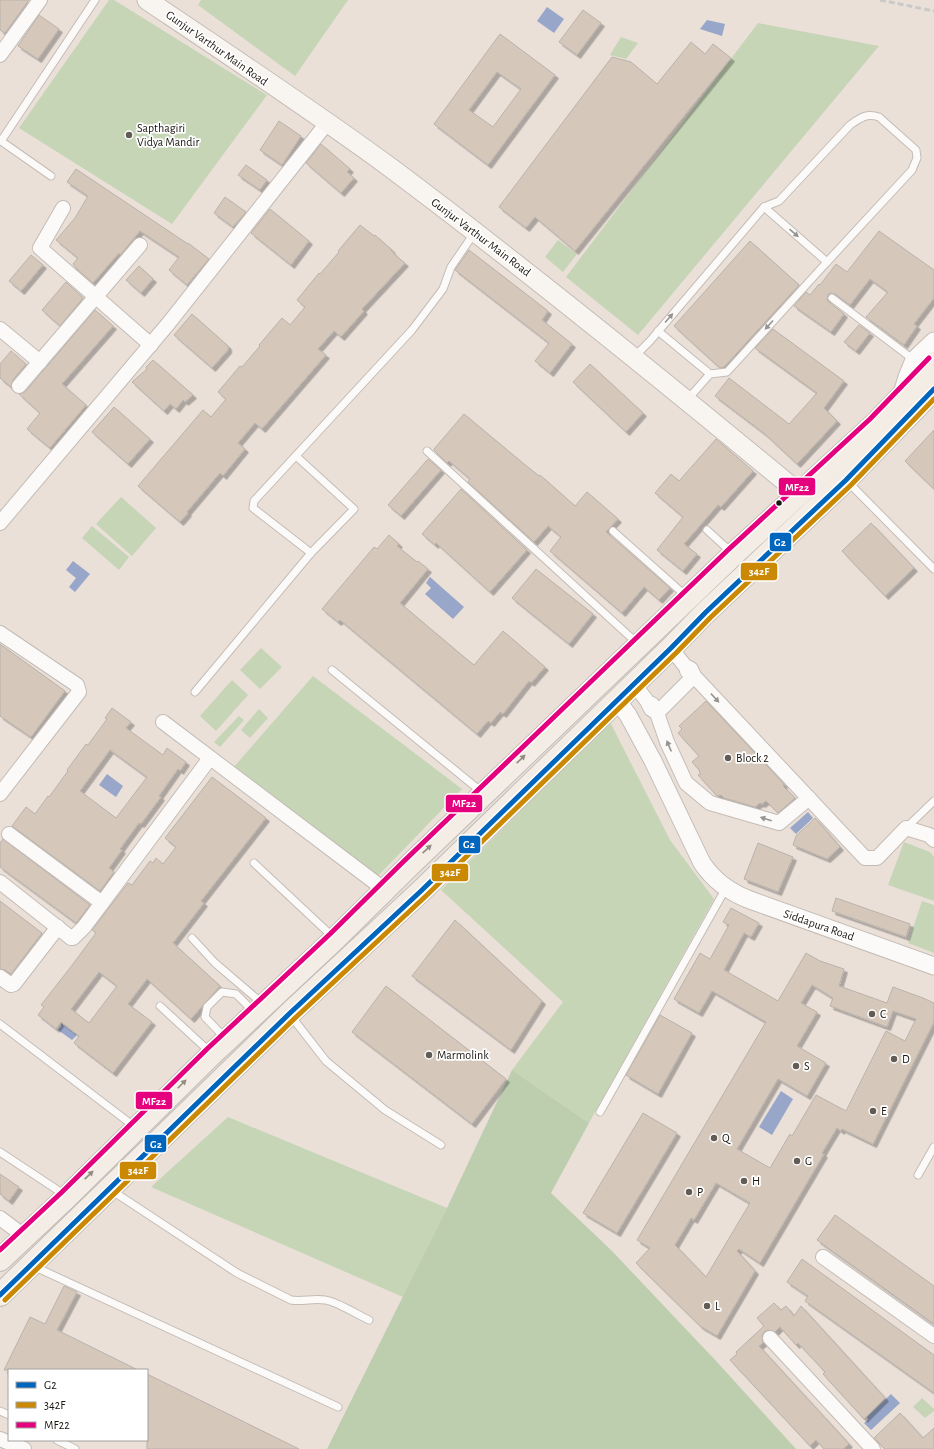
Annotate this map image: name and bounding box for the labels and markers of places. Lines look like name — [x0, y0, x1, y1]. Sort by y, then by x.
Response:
place label: Sapthagiri Vidya Mandir — [137, 122, 199, 149]
marker: Sapthagiri Vidya Mandir — [124, 130, 134, 140]
unlabelled marker — [774, 498, 784, 508]
place label: Block 2 — [736, 752, 769, 764]
marker: Block 2 — [723, 753, 733, 763]
place label: C — [880, 1008, 886, 1020]
marker: C — [867, 1009, 877, 1019]
place label: Marmolink — [437, 1049, 489, 1061]
marker: Marmolink — [424, 1050, 434, 1060]
place label: D — [902, 1053, 910, 1065]
marker: D — [889, 1054, 899, 1064]
place label: S — [804, 1060, 810, 1072]
marker: S — [791, 1061, 801, 1071]
place label: E — [881, 1105, 887, 1117]
marker: E — [868, 1106, 878, 1116]
place label: Q — [722, 1132, 731, 1145]
marker: Q — [709, 1133, 719, 1143]
place label: G — [805, 1155, 812, 1167]
marker: G — [792, 1156, 802, 1166]
place label: H — [752, 1175, 760, 1187]
marker: H — [739, 1176, 749, 1186]
place label: P — [697, 1186, 703, 1198]
marker: P — [684, 1187, 694, 1197]
place label: L — [715, 1300, 720, 1312]
marker: L — [702, 1301, 712, 1311]

